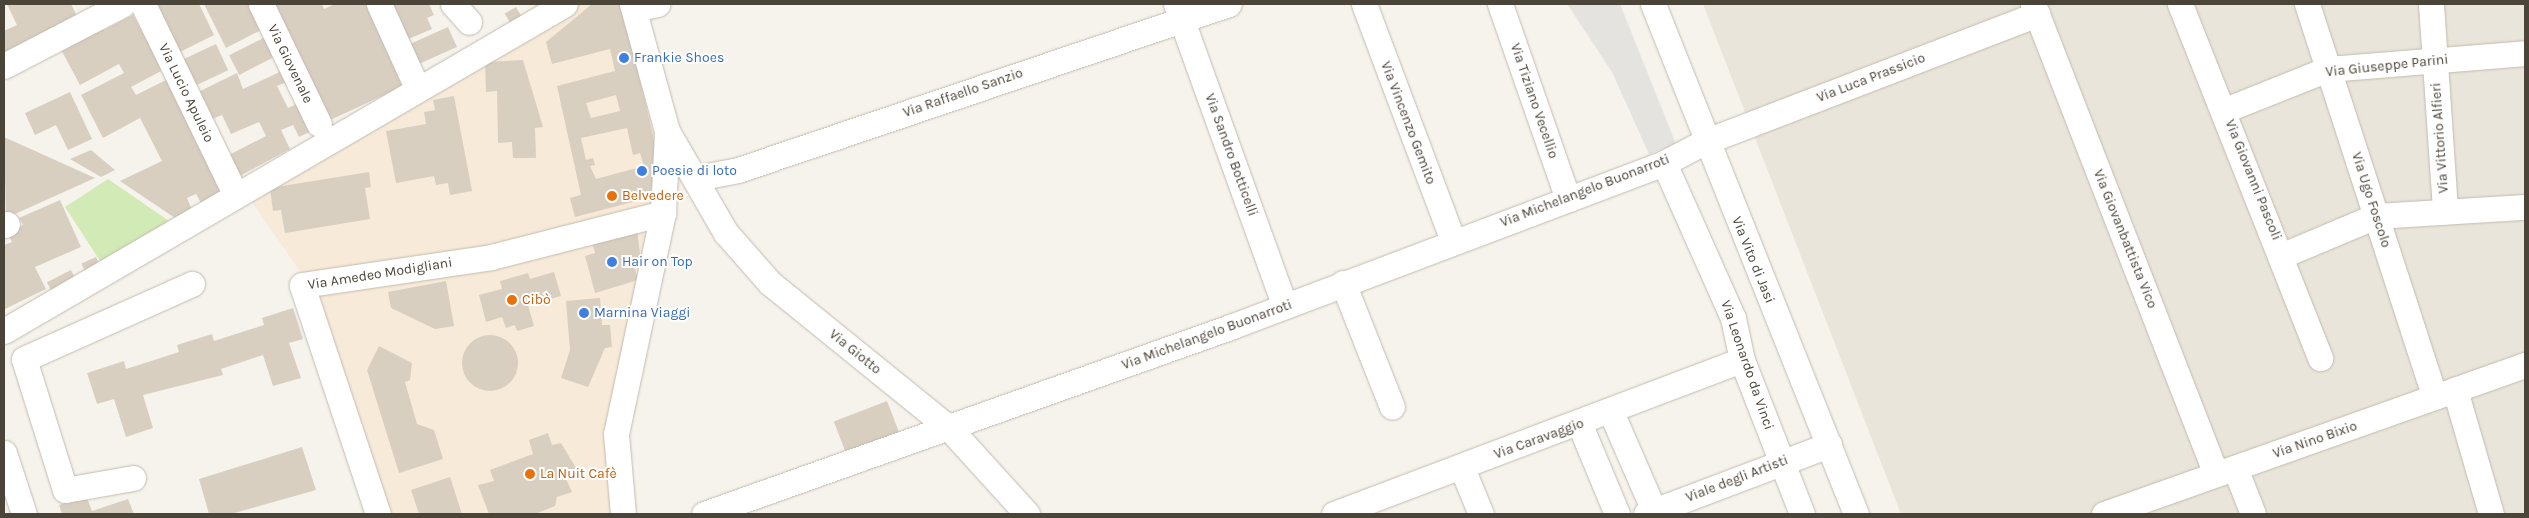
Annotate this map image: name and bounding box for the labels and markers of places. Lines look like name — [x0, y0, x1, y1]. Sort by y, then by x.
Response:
place label: Frankie Shoes — [634, 50, 724, 66]
marker: Frankie Shoes — [618, 52, 630, 64]
place label: Poesie di loto — [652, 163, 737, 179]
marker: Poesie di loto — [636, 165, 648, 177]
place label: Belvedere — [622, 188, 684, 204]
marker: Belvedere — [606, 190, 618, 202]
place label: Hair on Top — [622, 254, 693, 270]
marker: Hair on Top — [606, 256, 618, 268]
place label: Cibò — [522, 292, 551, 308]
marker: Cibò — [506, 294, 518, 306]
place label: Marnina Viaggi — [594, 305, 690, 321]
marker: Marnina Viaggi — [578, 307, 590, 319]
place label: La Nuit Cafè — [540, 466, 617, 482]
marker: La Nuit Cafè — [524, 468, 536, 480]

